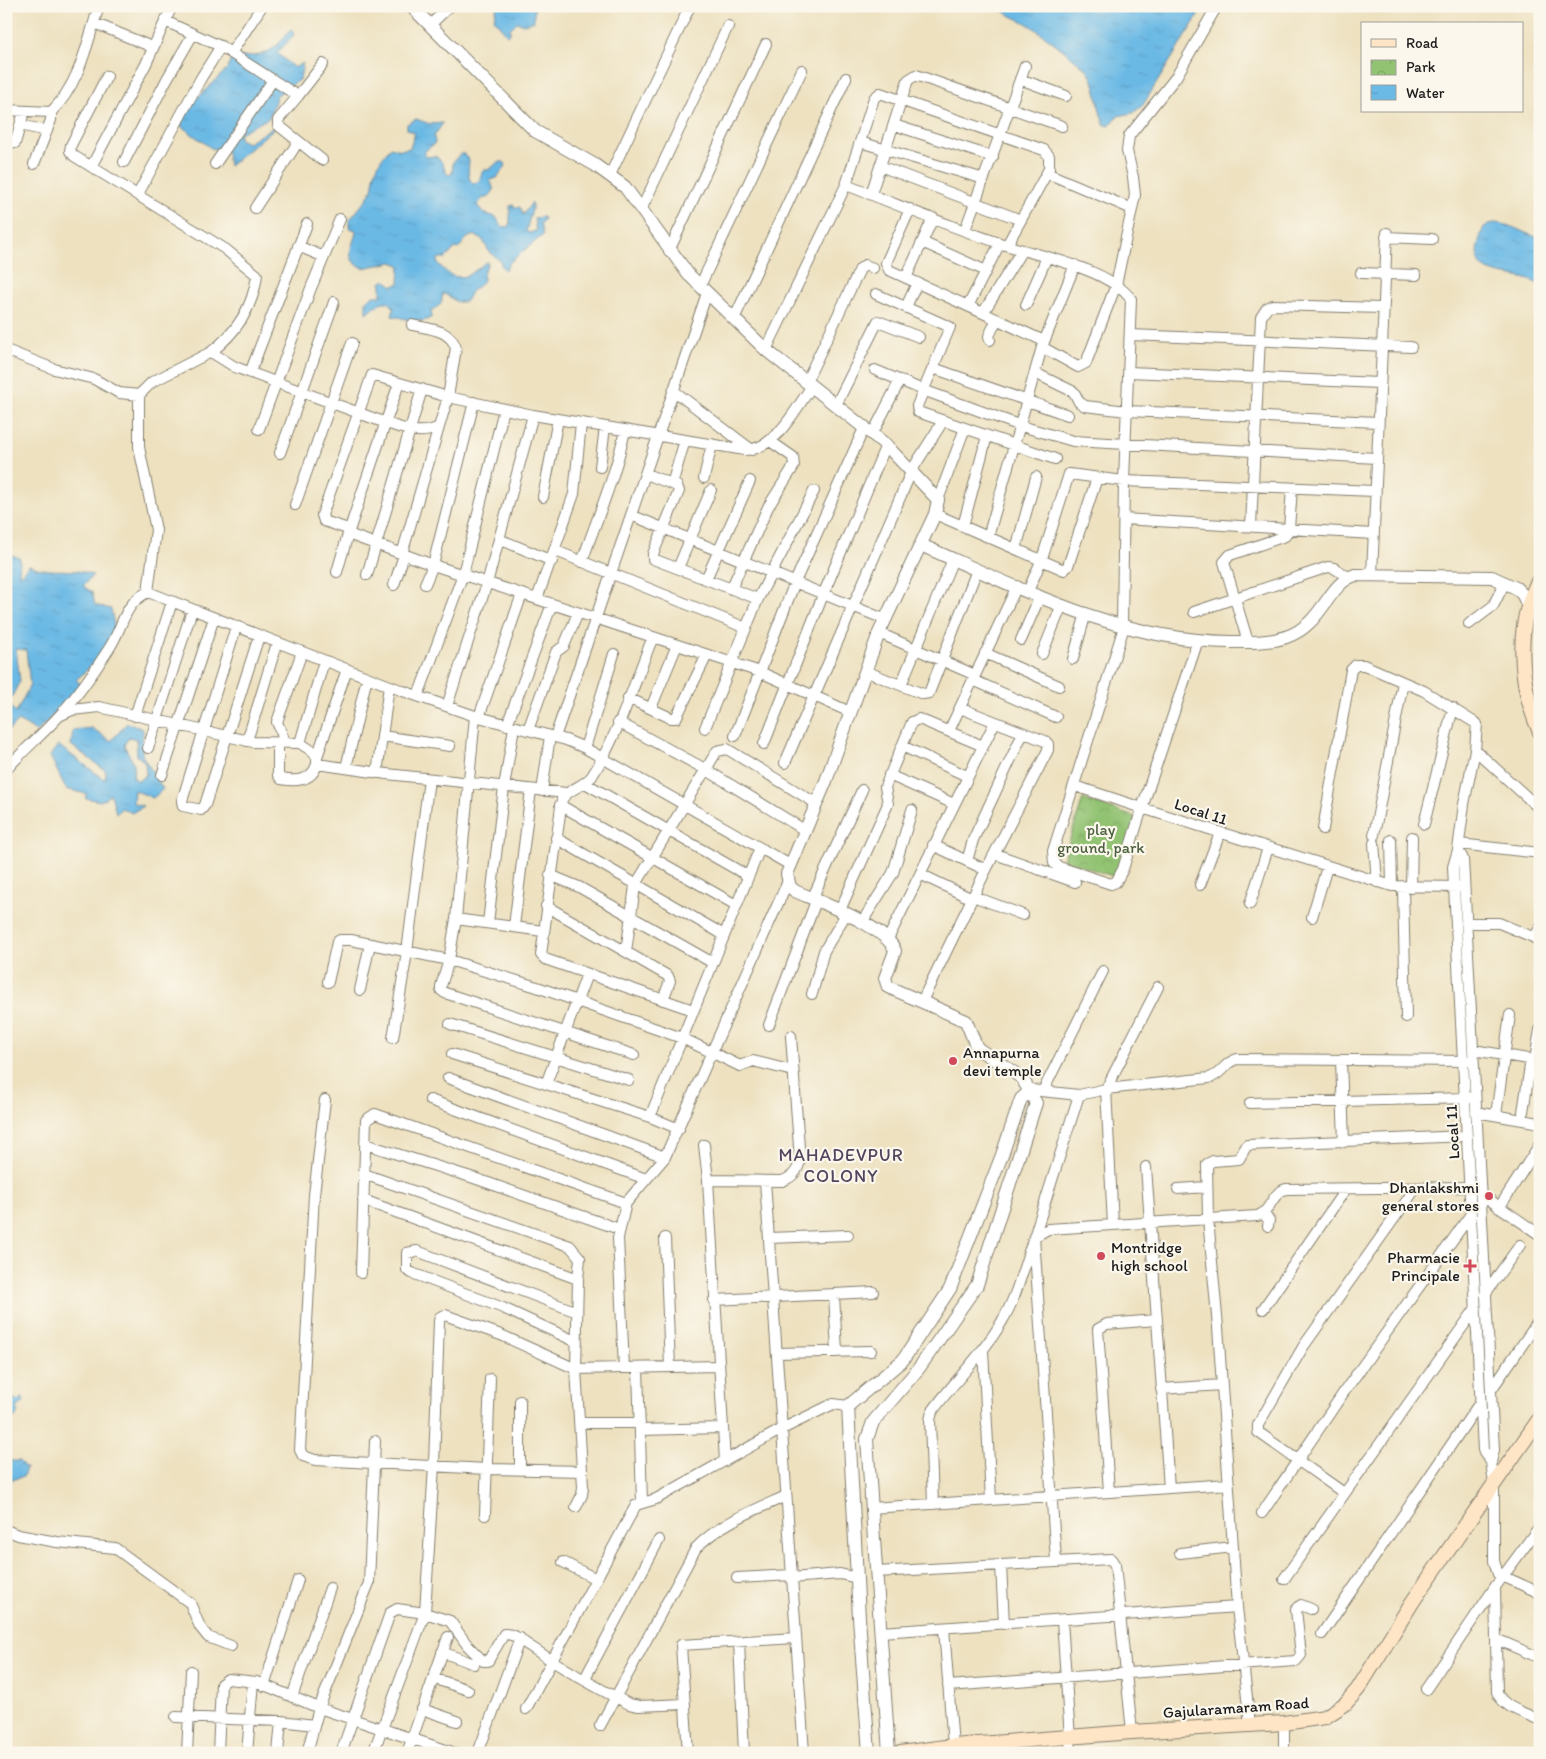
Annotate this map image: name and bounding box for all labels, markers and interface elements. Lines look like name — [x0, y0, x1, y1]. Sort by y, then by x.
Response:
legend — [1361, 22, 1524, 112]
text: Road — [1406, 34, 1439, 52]
text: Park — [1406, 58, 1436, 76]
text: Water — [1406, 84, 1445, 102]
street label: Local 11 — [1172, 794, 1230, 829]
park label: play ground, park — [1057, 820, 1145, 857]
place label: Annapurna devi temple — [963, 1043, 1042, 1080]
marker: Annapurna devi temple — [947, 1055, 959, 1067]
street label: Local 11 — [1442, 1104, 1463, 1160]
district label: MAHADEVPUR COLONY — [778, 1144, 904, 1187]
place label: Dhanlakshmi general stores — [1382, 1178, 1479, 1215]
marker: Dhanlakshmi general stores — [1483, 1190, 1495, 1202]
place label: Montridge high school — [1111, 1238, 1188, 1275]
place label: Pharmacie Principale — [1387, 1248, 1460, 1285]
marker: Montridge high school — [1095, 1250, 1107, 1262]
marker: Pharmacie Principale — [1464, 1260, 1476, 1272]
street label: Gajularamaram Road — [1162, 1693, 1310, 1722]

